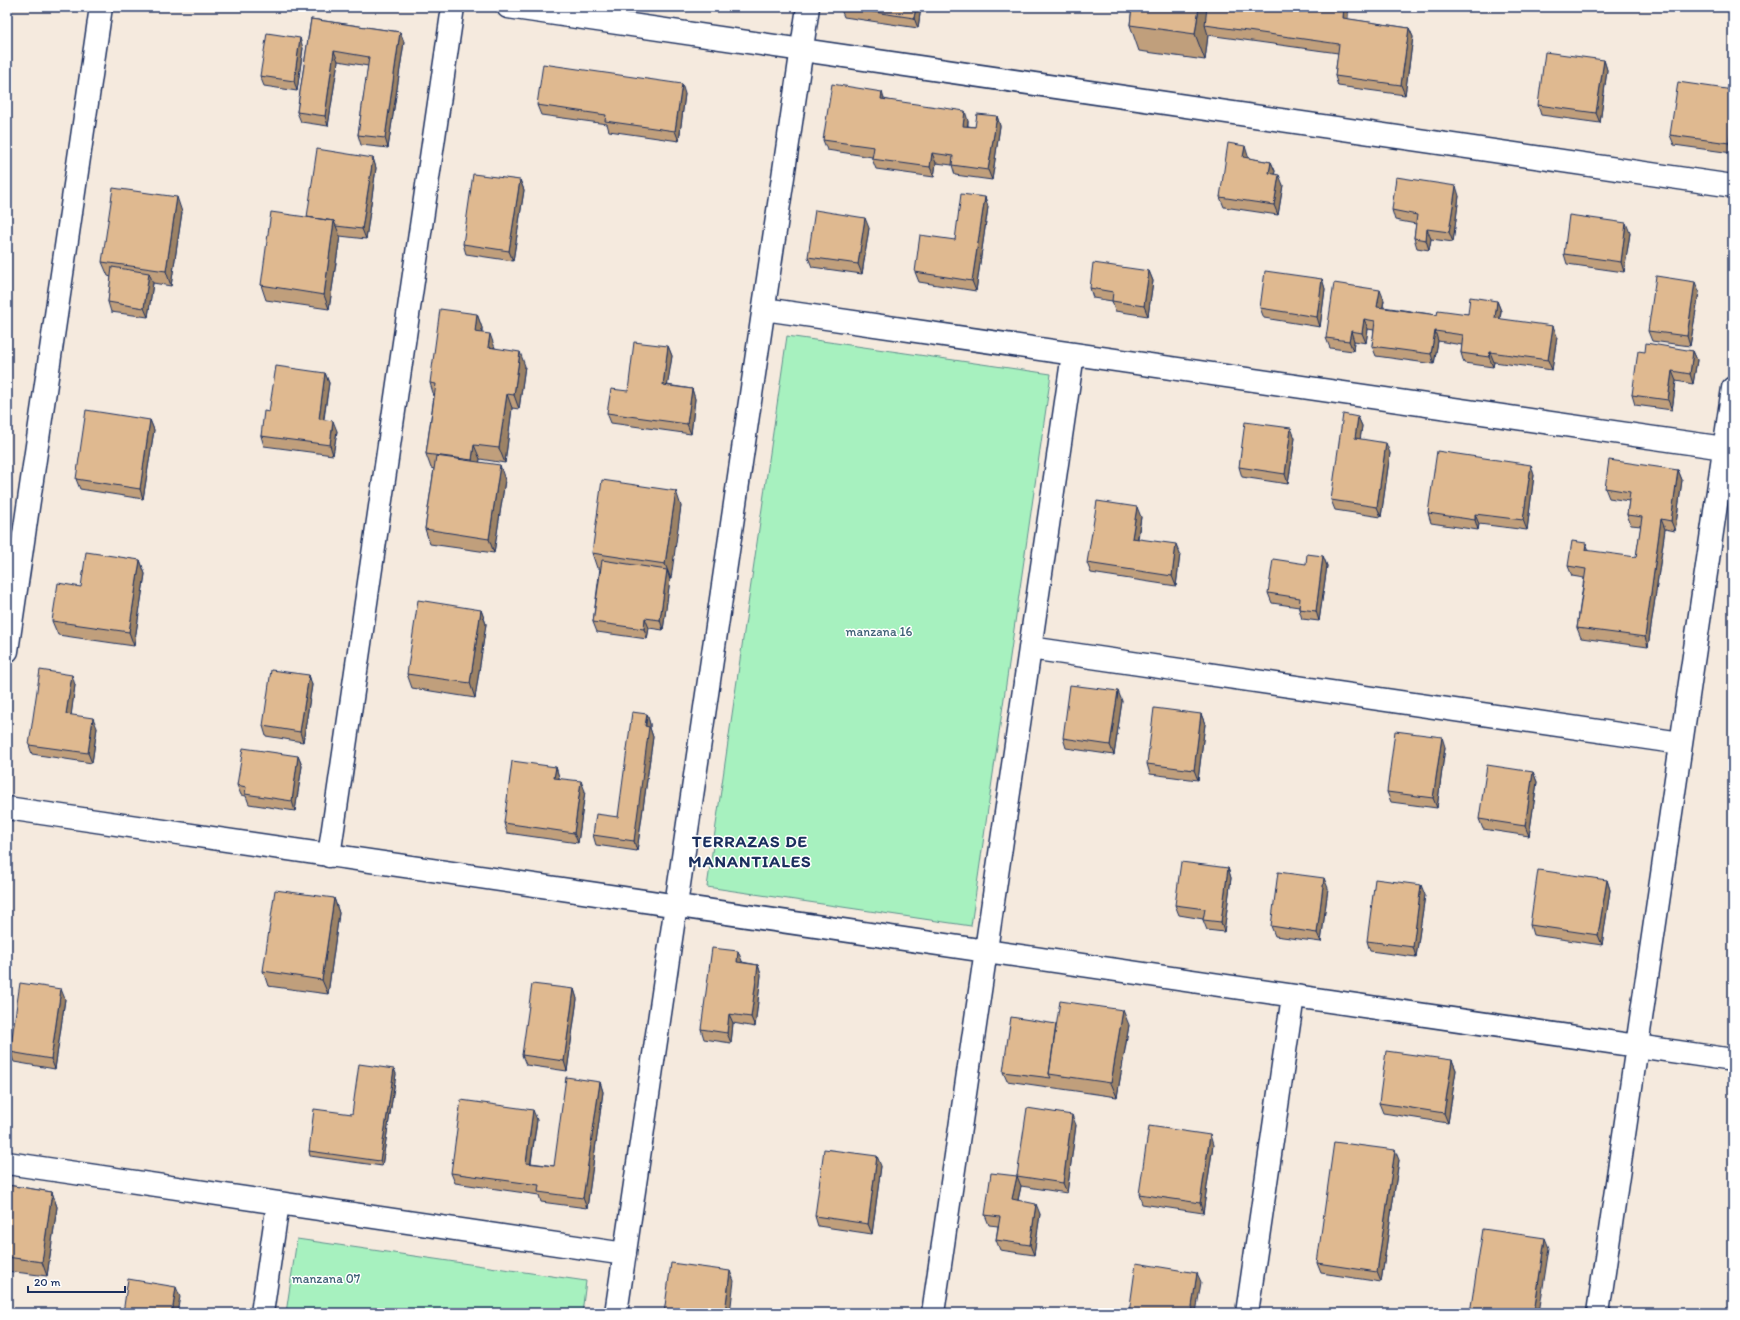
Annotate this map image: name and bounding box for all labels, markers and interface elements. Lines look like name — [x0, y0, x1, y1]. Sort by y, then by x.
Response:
park label: manzana 16 — [846, 624, 913, 639]
district label: TERRAZAS DE MANANTIALES — [688, 831, 812, 871]
scale bar — [28, 1268, 125, 1294]
park label: manzana 07 — [292, 1271, 361, 1286]
text: 20 m — [34, 1275, 61, 1289]

